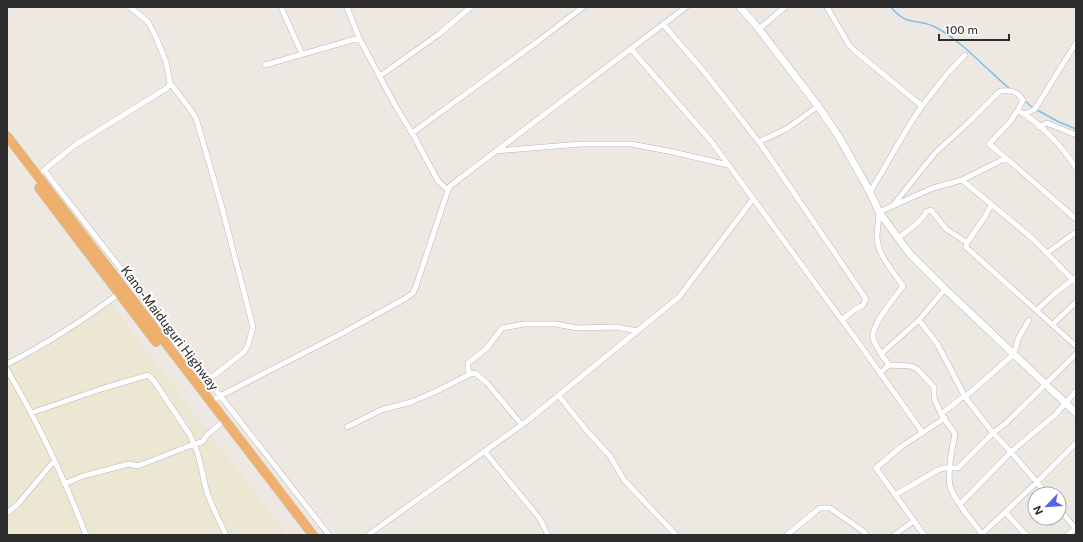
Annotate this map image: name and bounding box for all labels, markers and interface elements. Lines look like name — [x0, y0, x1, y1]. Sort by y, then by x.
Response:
scale bar — [939, 16, 1009, 42]
text: 100 m — [945, 23, 978, 37]
street label: Kano-Maiduguri Highway — [118, 263, 221, 394]
north arrow — [1027, 486, 1067, 526]
text: N — [1031, 504, 1045, 517]

